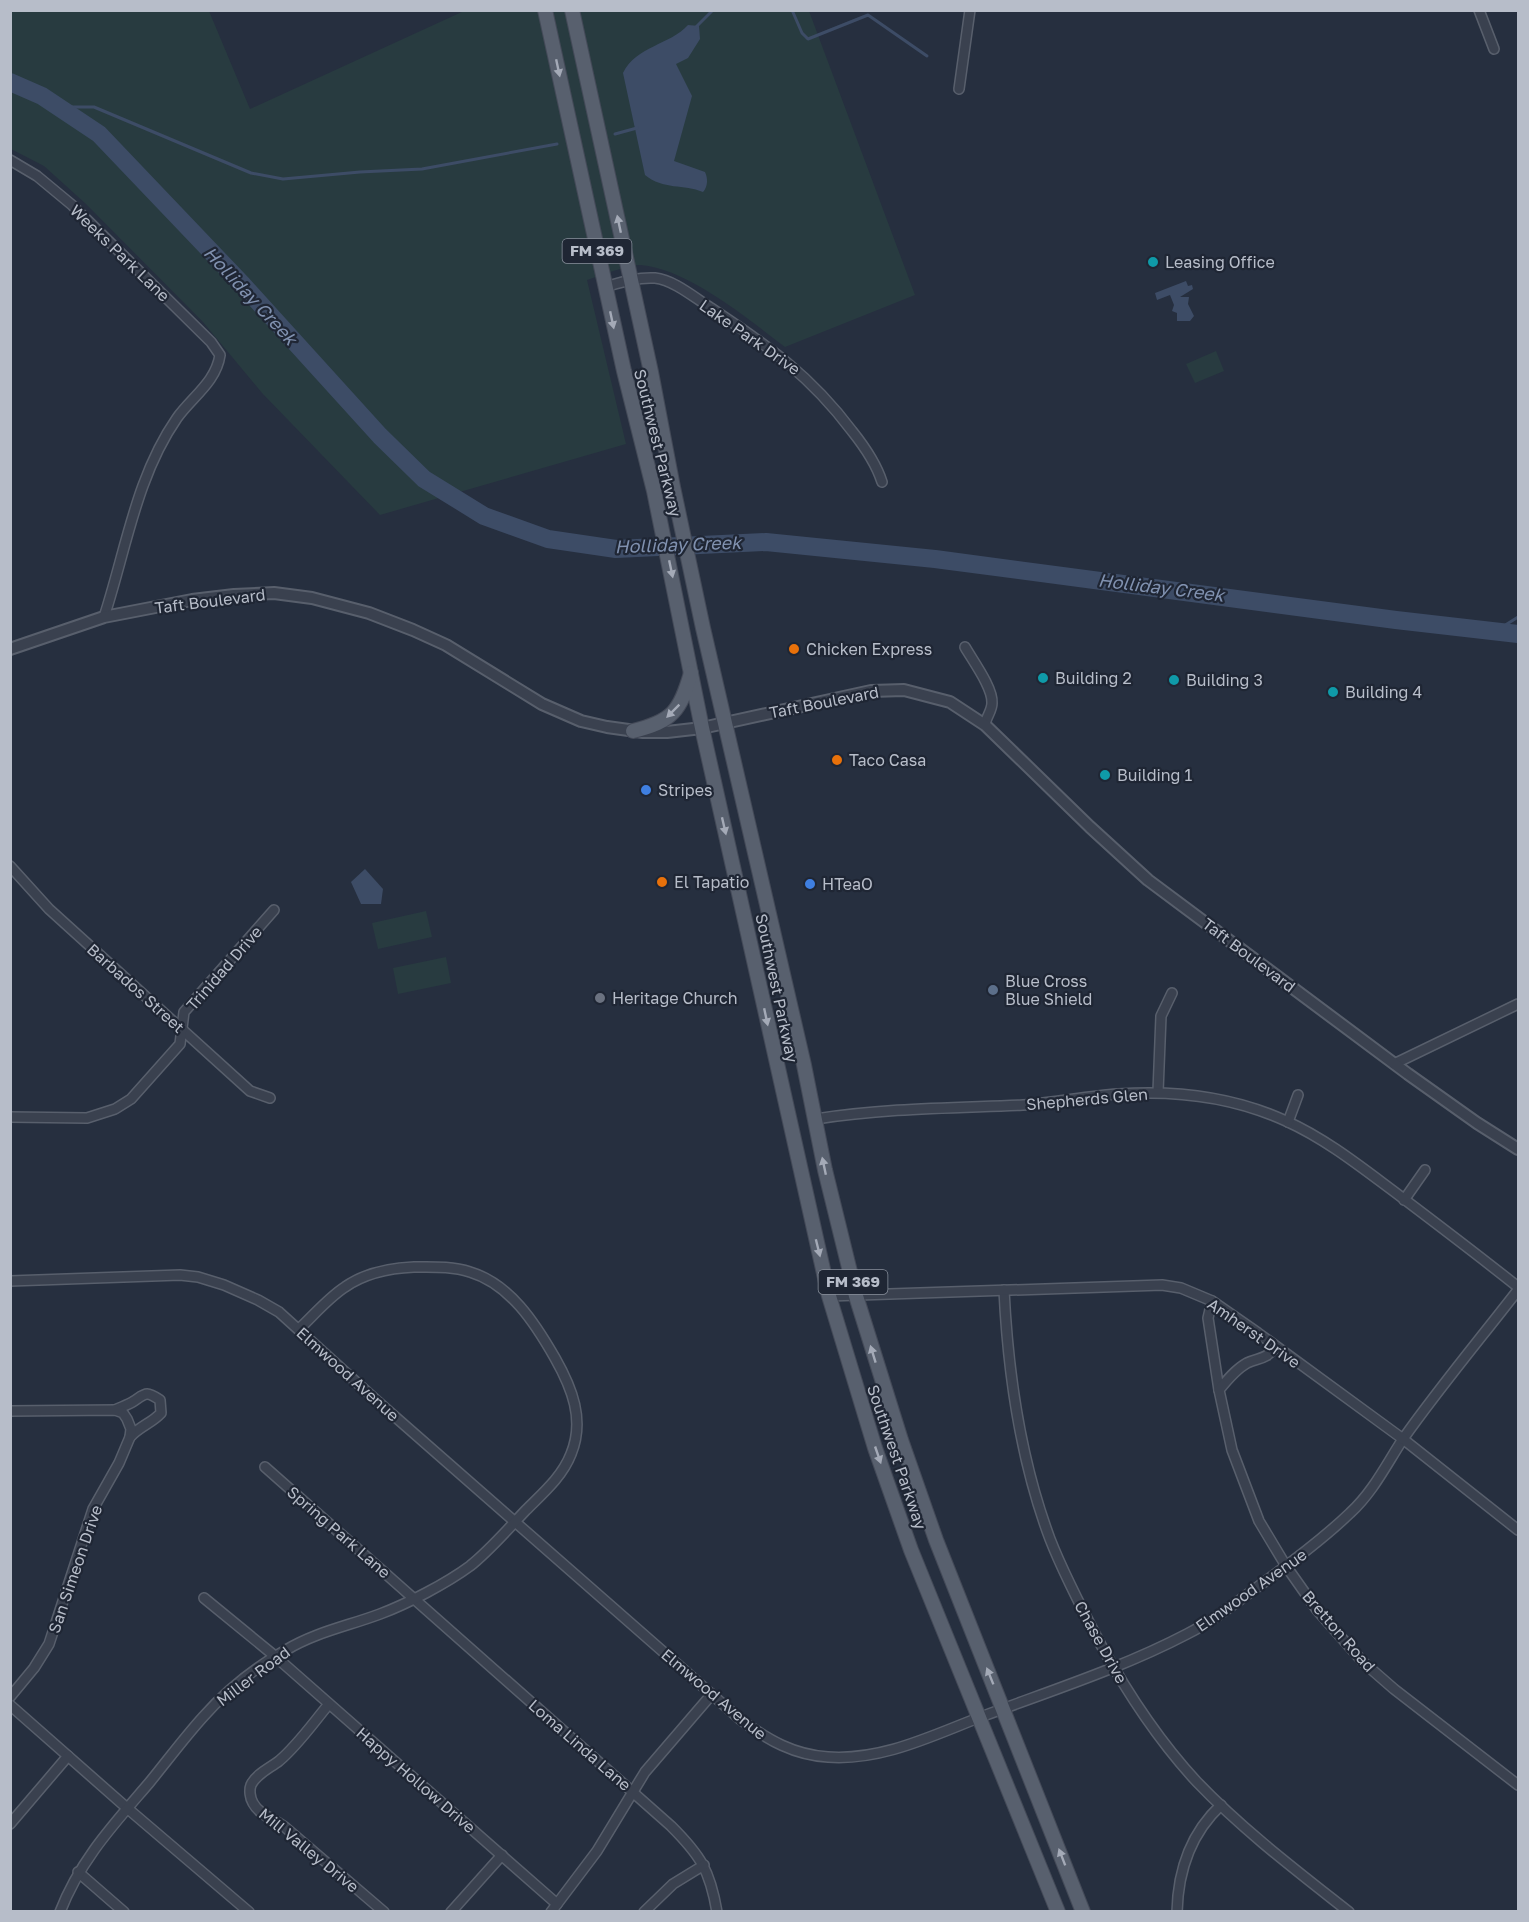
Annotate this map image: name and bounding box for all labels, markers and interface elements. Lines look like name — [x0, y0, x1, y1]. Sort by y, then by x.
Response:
one-way arrow — [553, 58, 563, 77]
street label: Weeks Park Lane — [66, 200, 174, 306]
one-way arrow — [613, 215, 623, 233]
road number: FM 369 — [562, 239, 632, 263]
water label: Holliday Creek — [200, 242, 303, 350]
place label: Leasing Office — [1165, 252, 1275, 272]
marker: Leasing Office — [1146, 255, 1160, 269]
street label: Lake Park Drive — [696, 295, 804, 379]
one-way arrow — [608, 310, 618, 329]
street label: Southwest Parkway — [630, 367, 686, 519]
water label: Holliday Creek — [614, 531, 743, 557]
one-way arrow — [667, 559, 676, 578]
water label: Holliday Creek — [1097, 568, 1227, 606]
street label: Taft Boulevard — [154, 584, 266, 618]
place label: Chicken Express — [806, 639, 932, 659]
marker: Chicken Express — [787, 642, 801, 656]
place label: Building 2 — [1055, 668, 1132, 688]
place label: Building 3 — [1186, 670, 1263, 690]
marker: Building 2 — [1036, 671, 1050, 685]
marker: Building 3 — [1167, 673, 1181, 687]
street label: Taft Boulevard — [767, 682, 881, 722]
place label: Building 4 — [1345, 682, 1422, 702]
marker: Building 4 — [1326, 685, 1340, 699]
one-way arrow — [665, 704, 680, 718]
place label: Taco Casa — [849, 750, 926, 770]
marker: Taco Casa — [830, 753, 844, 767]
place label: Building 1 — [1117, 765, 1192, 785]
marker: Building 1 — [1098, 768, 1112, 782]
place label: Stripes — [658, 780, 712, 800]
marker: Stripes — [639, 783, 653, 797]
one-way arrow — [720, 817, 730, 835]
place label: El Tapatio — [674, 872, 749, 892]
place label: HTeaO — [822, 874, 873, 894]
marker: El Tapatio — [655, 875, 669, 889]
marker: HTeaO — [803, 877, 817, 891]
street label: Southwest Parkway — [751, 912, 803, 1064]
street label: Taft Boulevard — [1199, 914, 1299, 996]
street label: Trinidad Drive — [182, 922, 266, 1014]
street label: Barbados Street — [83, 939, 189, 1037]
place label: Blue Cross Blue Shield — [1005, 971, 1092, 1009]
marker: Blue Cross Blue Shield — [986, 983, 1000, 997]
place label: Heritage Church — [612, 988, 738, 1008]
marker: Heritage Church — [593, 991, 607, 1005]
one-way arrow — [762, 1007, 772, 1026]
street label: Shepherds Glen — [1025, 1084, 1149, 1114]
one-way arrow — [819, 1156, 829, 1175]
one-way arrow — [813, 1239, 823, 1257]
road number: FM 369 — [818, 1270, 888, 1294]
street label: Amherst Drive — [1204, 1294, 1304, 1372]
street label: Elmwood Avenue — [293, 1323, 403, 1425]
one-way arrow — [868, 1345, 877, 1363]
street label: Southwest Parkway — [863, 1382, 931, 1532]
one-way arrow — [873, 1446, 883, 1464]
street label: Spring Park Lane — [283, 1482, 395, 1582]
street label: San Simeon Drive — [44, 1502, 106, 1636]
street label: Elmwood Avenue — [1192, 1544, 1310, 1636]
street label: Bretton Road — [1298, 1586, 1380, 1676]
street label: Chase Drive — [1070, 1597, 1132, 1687]
street label: Miller Road — [212, 1642, 294, 1710]
street label: Elmwood Avenue — [657, 1644, 771, 1744]
one-way arrow — [985, 1666, 995, 1684]
street label: Loma Linda Lane — [525, 1695, 635, 1795]
street label: Happy Hollow Drive — [352, 1723, 480, 1837]
street label: Mill Valley Drive — [255, 1804, 363, 1896]
one-way arrow — [1057, 1848, 1066, 1866]

